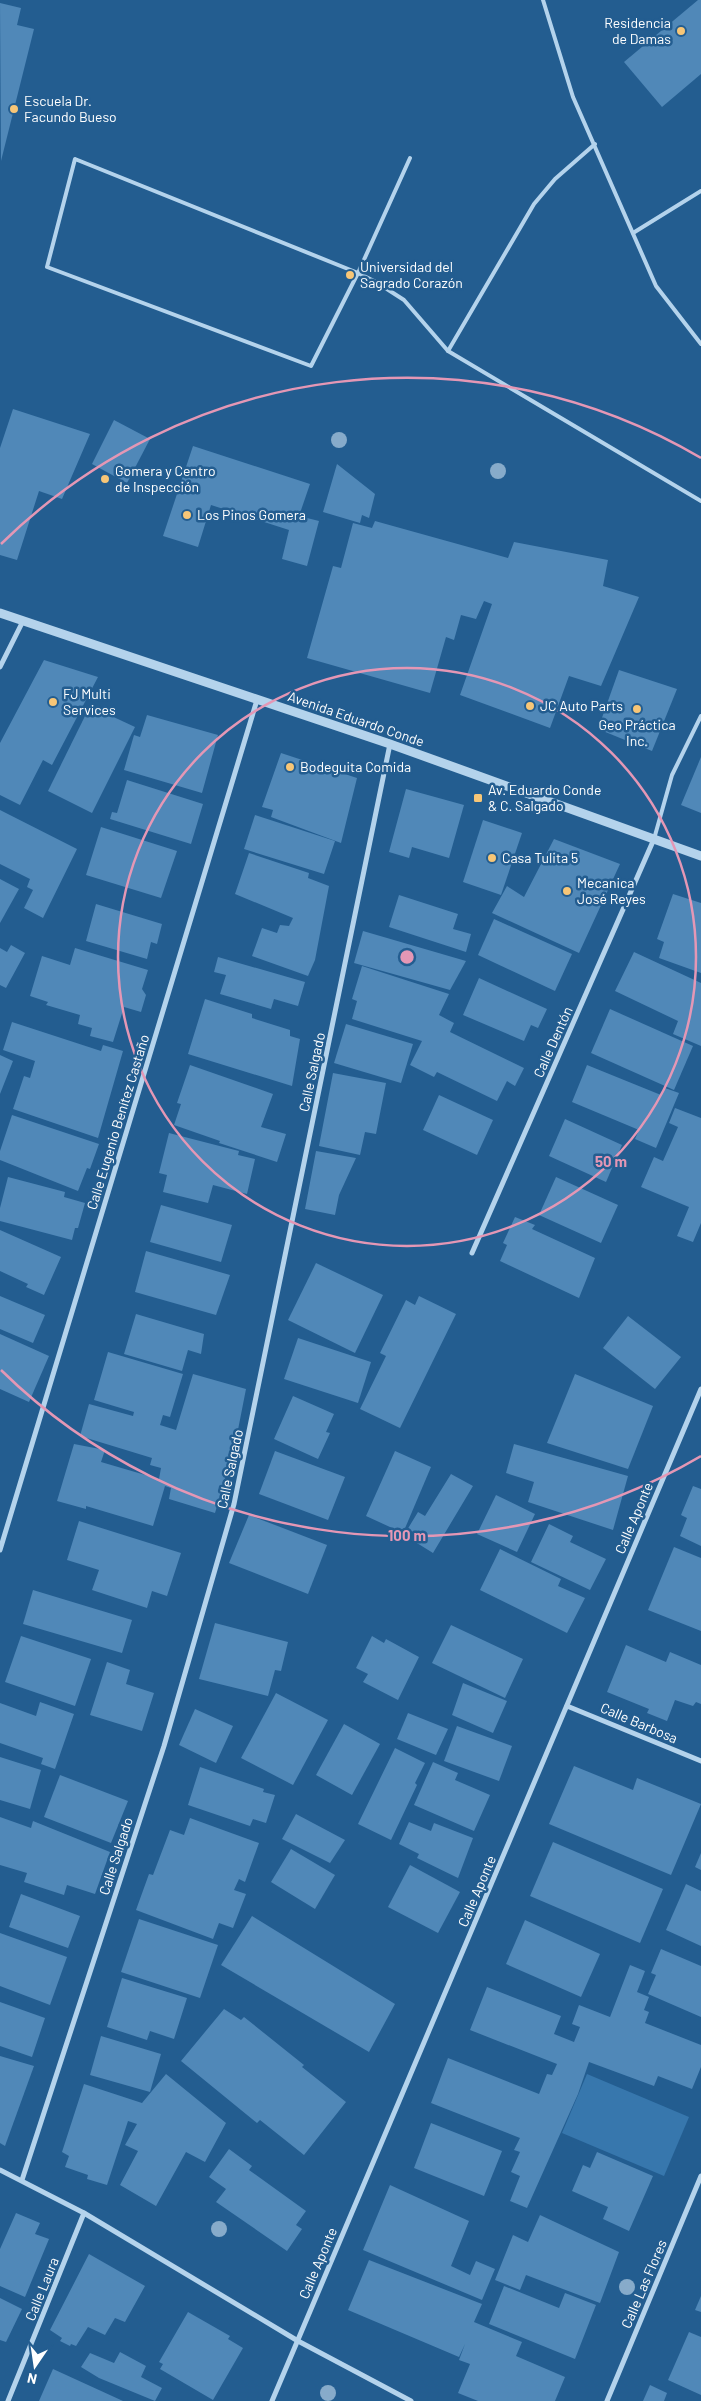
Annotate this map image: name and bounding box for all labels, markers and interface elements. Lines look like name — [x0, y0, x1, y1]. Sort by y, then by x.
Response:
place label: Residencia de Damas — [604, 14, 671, 47]
marker: Residencia de Damas — [675, 25, 687, 37]
place label: Escuela Dr. Facundo Bueso — [24, 92, 117, 125]
marker: Escuela Dr. Facundo Bueso — [8, 103, 20, 115]
place label: Universidad del Sagrado Corazón — [360, 258, 463, 291]
marker: Universidad del Sagrado Corazón — [344, 269, 356, 281]
place label: Gomera y Centro de Inspección — [115, 462, 216, 495]
marker: Gomera y Centro de Inspección — [99, 473, 111, 485]
place label: Los Pinos Gomera — [197, 506, 306, 523]
marker: Los Pinos Gomera — [181, 509, 193, 521]
place label: FJ Multi Services — [63, 685, 116, 718]
street label: Avenida Eduardo Conde — [286, 687, 427, 750]
marker: FJ Multi Services — [47, 696, 59, 708]
place label: JC Auto Parts — [540, 697, 623, 714]
marker: JC Auto Parts — [524, 700, 536, 712]
marker: Geo Práctica Inc. — [631, 703, 643, 715]
place label: Geo Práctica Inc. — [598, 716, 676, 749]
place label: Bodeguita Comida — [300, 758, 411, 775]
marker: Bodeguita Comida — [284, 761, 296, 773]
place label: Av. Eduardo Conde & C. Salgado — [488, 781, 601, 814]
marker: Av. Eduardo Conde & C. Salgado — [472, 792, 484, 804]
place label: Casa Tulita 5 — [502, 849, 578, 866]
marker: Casa Tulita 5 — [486, 852, 498, 864]
place label: Mecanica José Reyes — [577, 874, 646, 907]
marker: Mecanica José Reyes — [561, 885, 573, 897]
centre of rings — [398, 948, 416, 966]
street label: Calle Dentón — [529, 1004, 576, 1080]
street label: Calle Salgado — [295, 1031, 328, 1113]
street label: Calle Eugenio Benítez Castaño — [83, 1032, 152, 1212]
text: 50 m — [595, 1152, 627, 1170]
street label: Calle Salgado — [213, 1428, 246, 1510]
street label: Calle Aponte — [611, 1480, 656, 1556]
text: 100 m — [388, 1526, 426, 1544]
street label: Calle Barbosa — [598, 1699, 680, 1746]
street label: Calle Salgado — [95, 1815, 136, 1897]
street label: Calle Aponte — [454, 1853, 499, 1929]
street label: Calle Aponte — [295, 2225, 340, 2301]
street label: Calle Las Flores — [617, 2237, 670, 2331]
street label: Calle Laura — [21, 2255, 62, 2323]
north arrow — [10, 2341, 60, 2391]
text: N — [26, 2370, 38, 2388]

